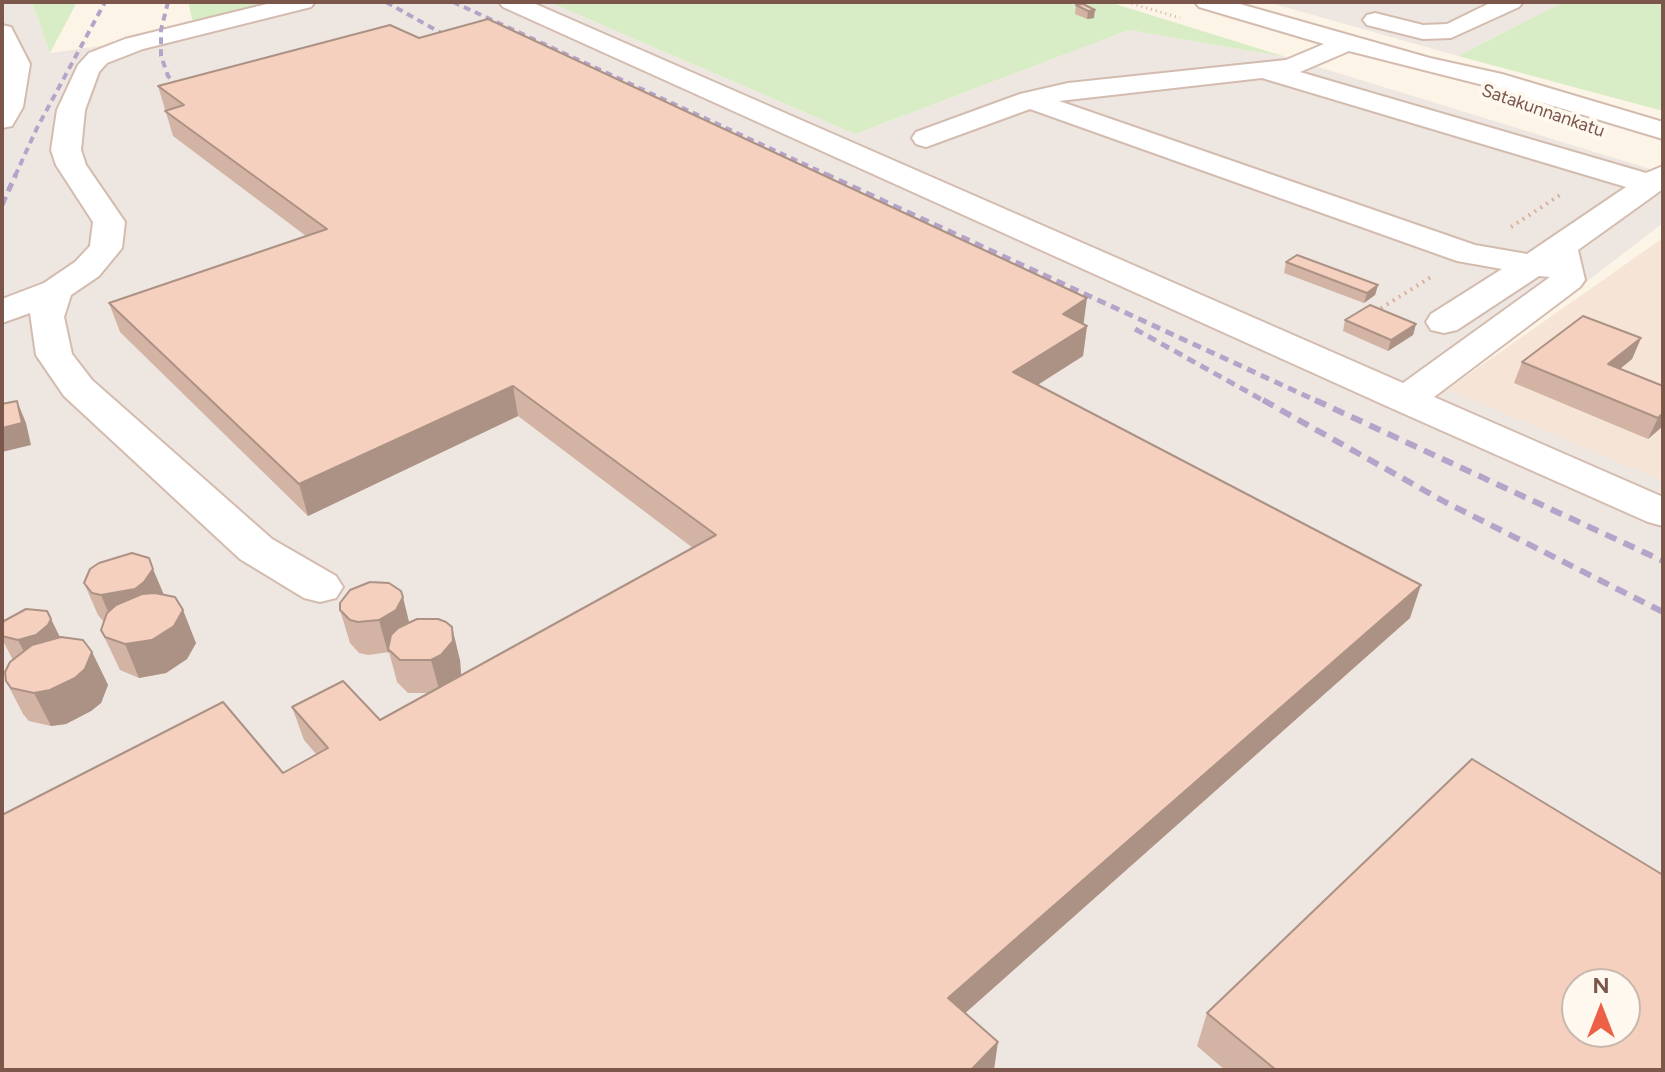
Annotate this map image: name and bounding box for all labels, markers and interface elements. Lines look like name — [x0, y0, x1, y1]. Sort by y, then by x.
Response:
street label: Satakunnankatu — [1479, 80, 1607, 142]
north arrow — [1561, 968, 1641, 1048]
text: N — [1592, 972, 1610, 999]

